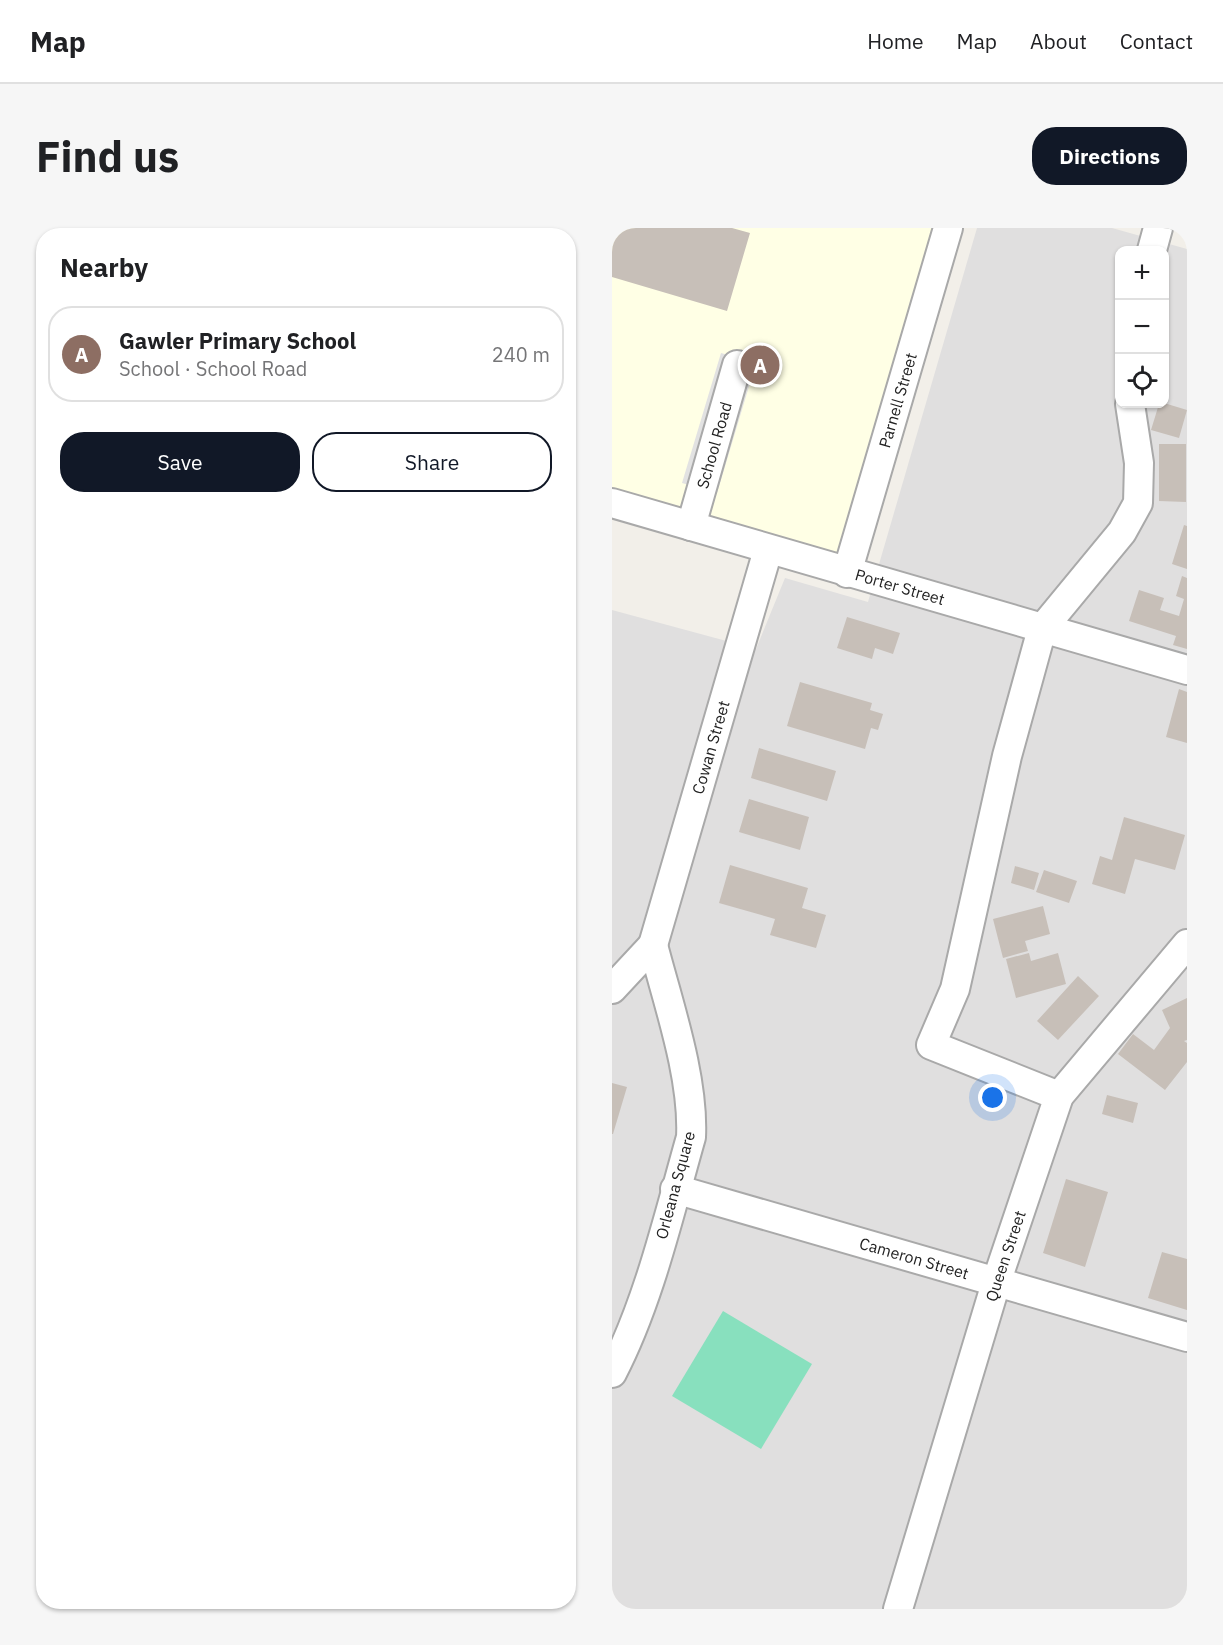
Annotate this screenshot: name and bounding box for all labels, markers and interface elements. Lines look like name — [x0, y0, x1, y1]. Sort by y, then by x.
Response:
text: Map — [30, 23, 86, 60]
text: Home — [867, 27, 924, 55]
text: Map — [957, 27, 997, 55]
text: About — [1030, 27, 1087, 55]
text: Contact — [1120, 27, 1193, 55]
button: Directions — [1032, 127, 1187, 185]
text: Find us — [36, 129, 179, 184]
map controls — [1115, 246, 1169, 408]
button: + — [1115, 246, 1169, 300]
text: Nearby — [60, 250, 148, 284]
button: − — [1115, 300, 1169, 354]
text: Gawler Primary School — [119, 326, 356, 355]
text: A — [75, 341, 88, 368]
text: 240 m — [492, 341, 550, 368]
pin: A — [740, 342, 780, 388]
street label: Parnell Street — [874, 350, 921, 450]
button: locate — [1115, 354, 1169, 408]
text: School · School Road — [119, 355, 307, 382]
street label: School Road — [692, 400, 736, 491]
button: Save — [60, 432, 300, 492]
button: Share — [312, 432, 552, 492]
street label: Porter Street — [853, 564, 947, 609]
street label: Cowan Street — [688, 698, 734, 796]
your location — [978, 1083, 1007, 1112]
street label: Orleana Square — [651, 1129, 699, 1241]
street label: Queen Street — [981, 1208, 1030, 1304]
street label: Cameron Street — [857, 1233, 971, 1283]

